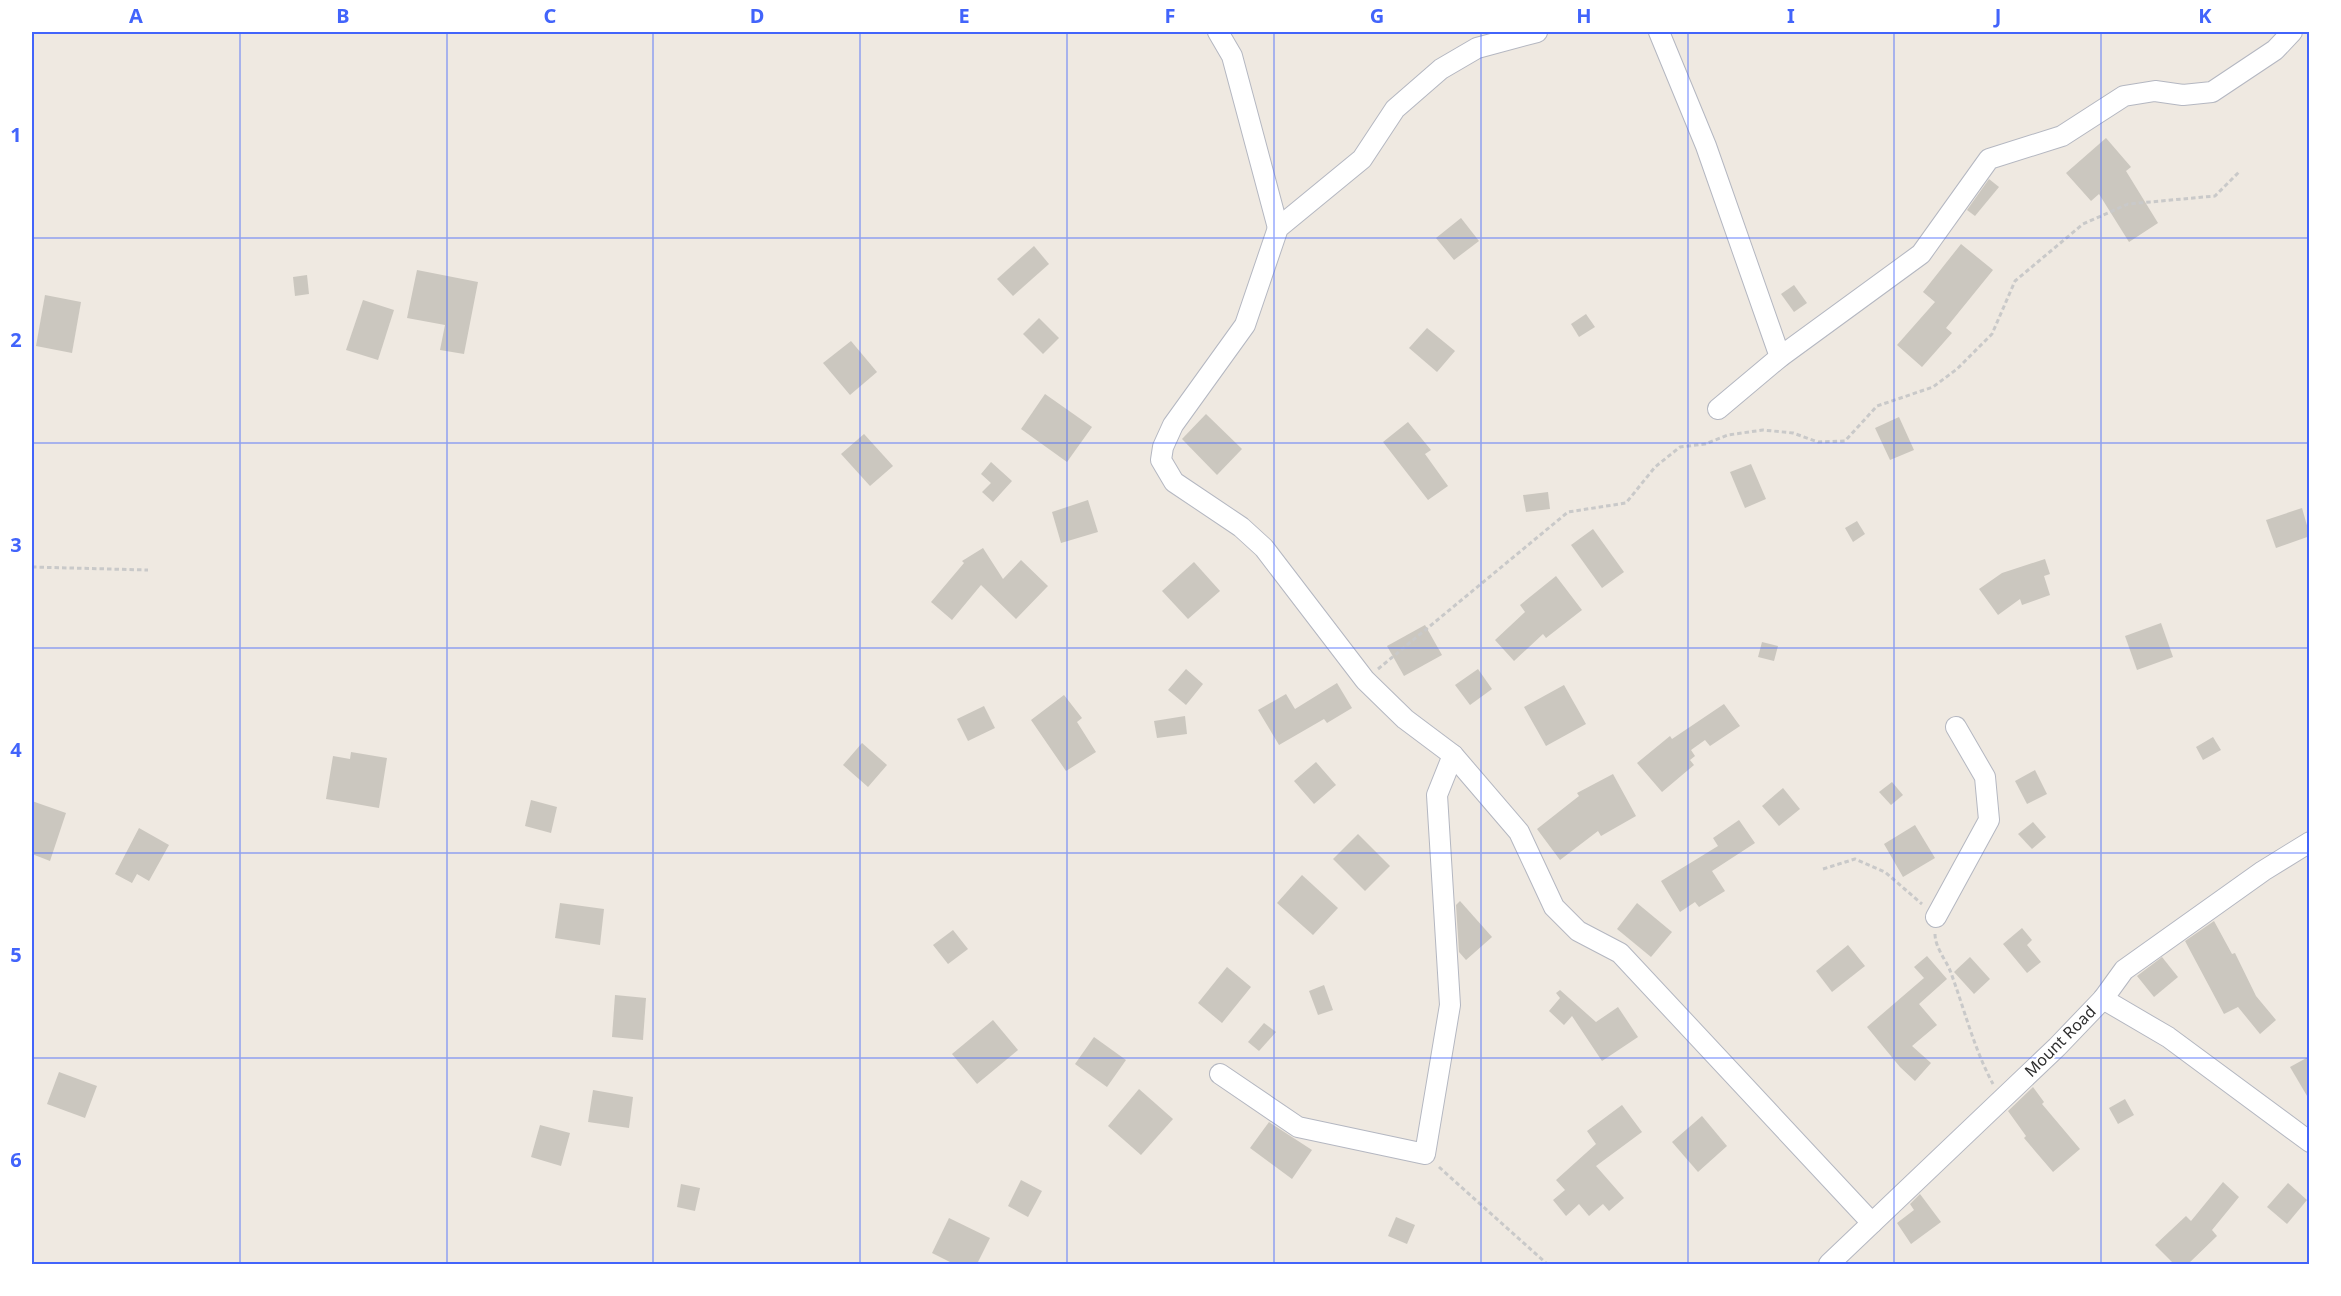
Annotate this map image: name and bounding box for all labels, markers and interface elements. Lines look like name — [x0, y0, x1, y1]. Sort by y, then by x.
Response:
text: A — [129, 2, 143, 29]
text: B — [336, 2, 350, 29]
text: C — [544, 2, 557, 29]
text: D — [750, 2, 764, 29]
text: E — [958, 2, 970, 29]
text: F — [1165, 2, 1175, 29]
text: G — [1370, 2, 1384, 29]
text: H — [1576, 2, 1592, 29]
text: I — [1787, 2, 1795, 29]
text: J — [1993, 2, 2001, 29]
text: K — [2198, 2, 2212, 29]
text: 1 — [10, 121, 22, 148]
text: 2 — [10, 326, 22, 353]
text: 3 — [10, 531, 22, 558]
text: 4 — [10, 736, 22, 763]
text: 5 — [10, 941, 22, 968]
street label: Mount Road — [2020, 1001, 2100, 1081]
text: 6 — [10, 1146, 22, 1173]

